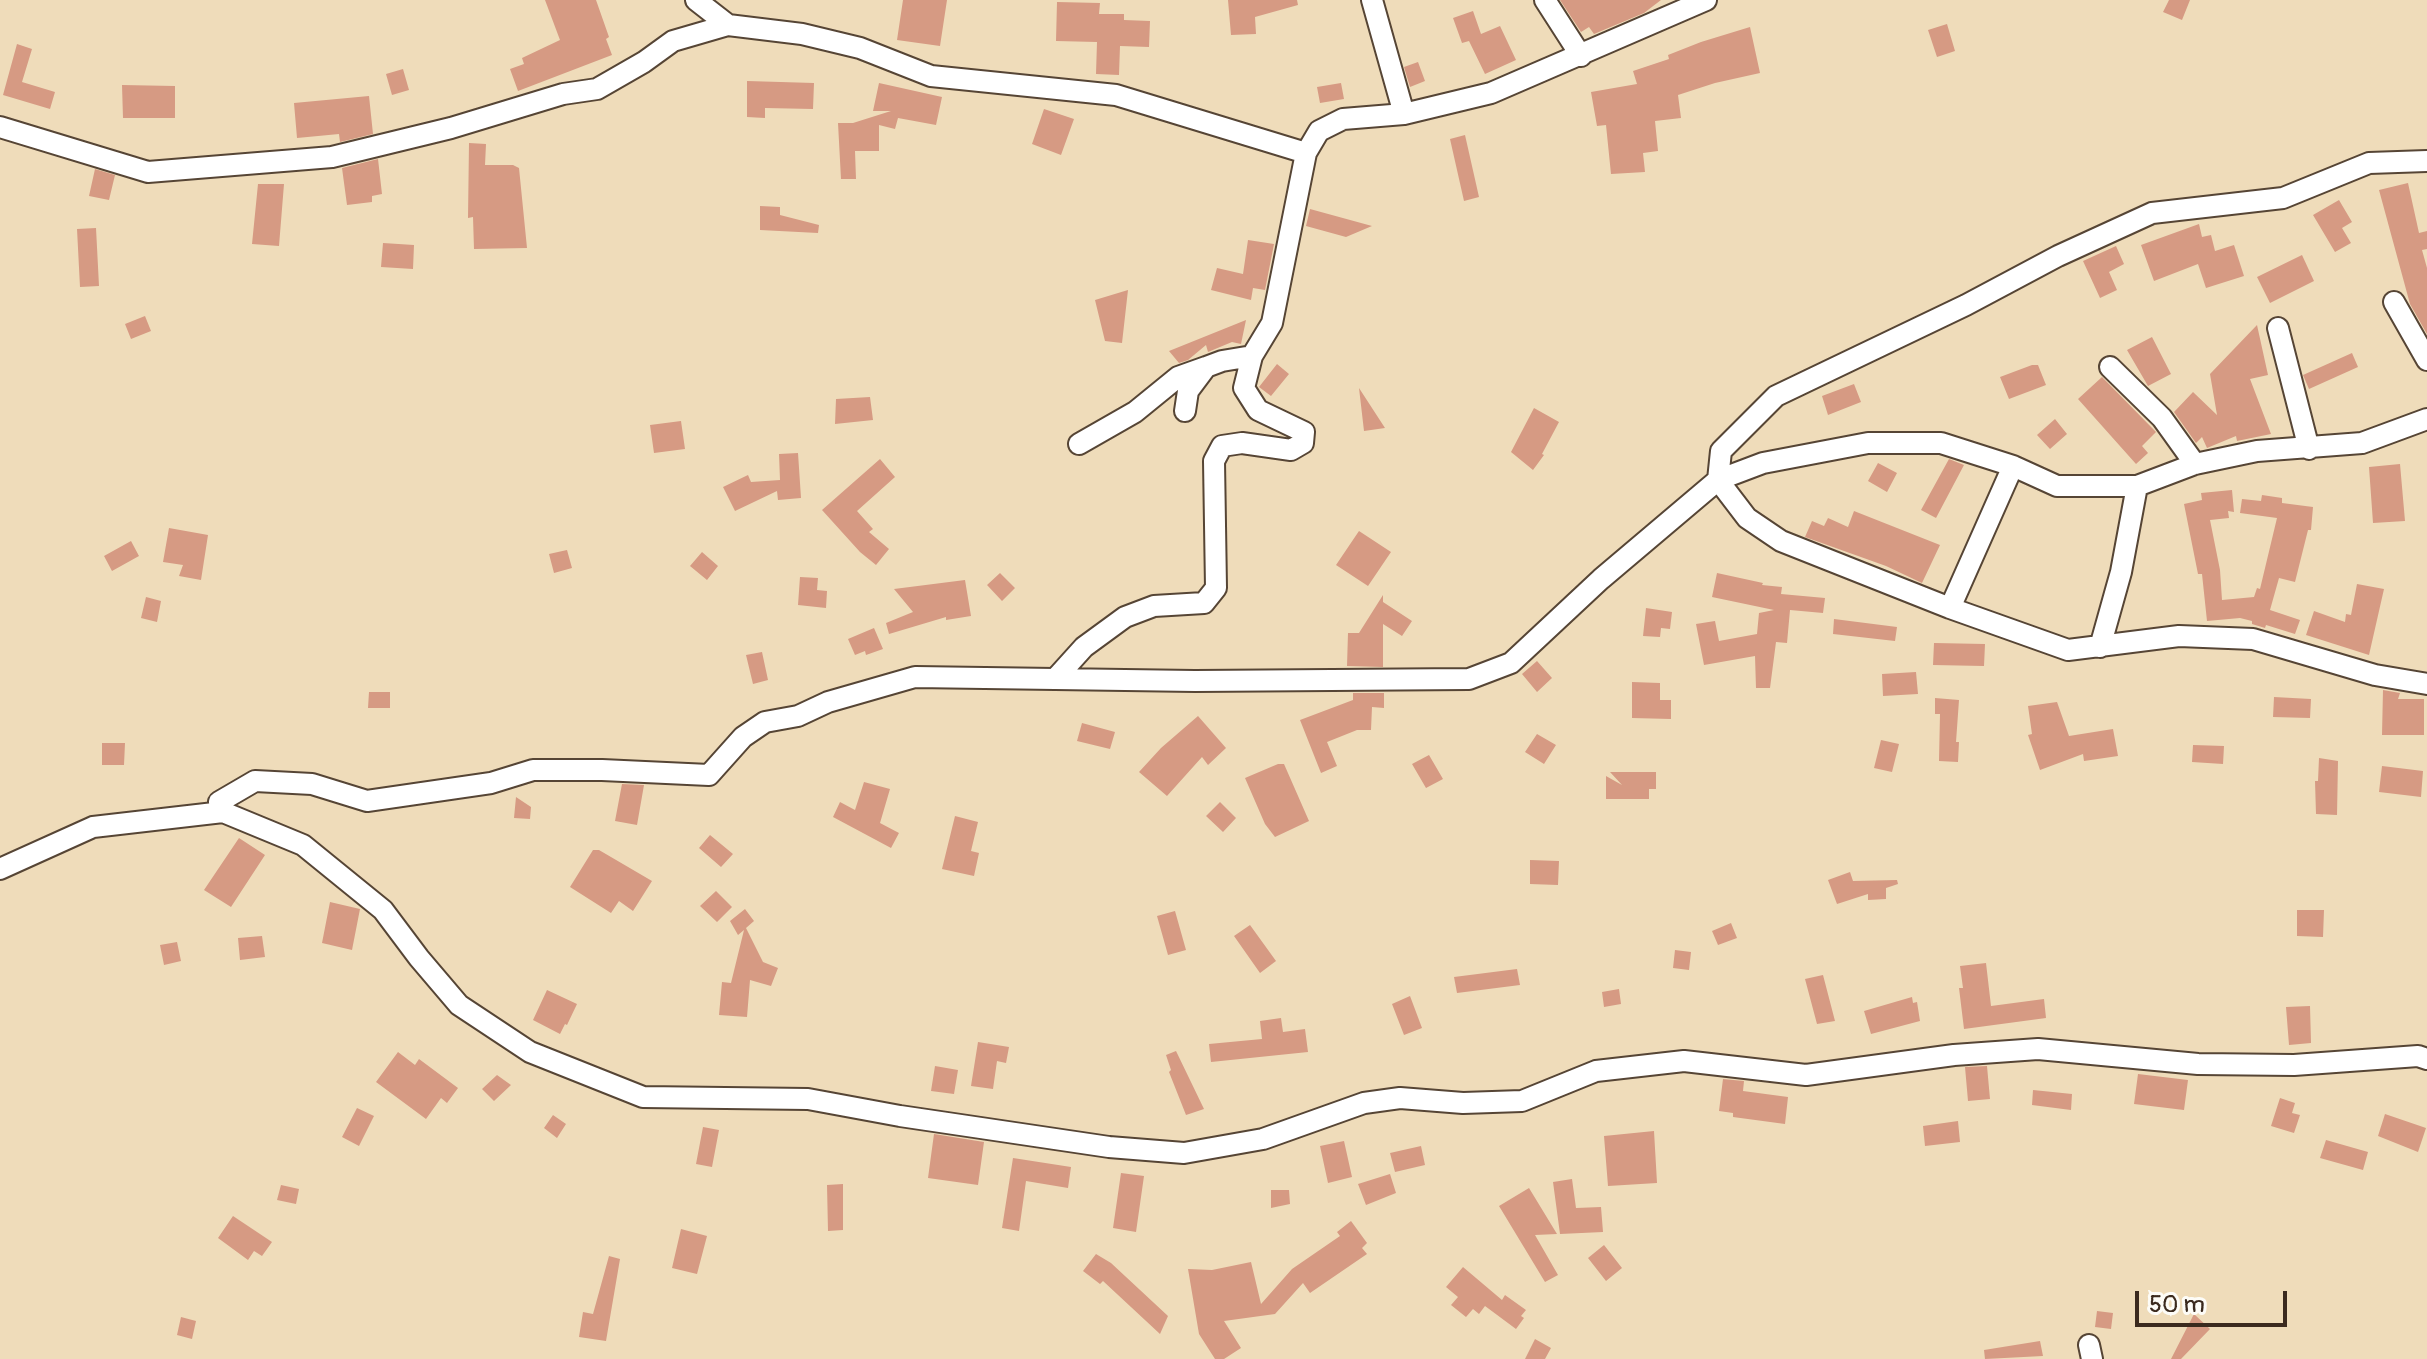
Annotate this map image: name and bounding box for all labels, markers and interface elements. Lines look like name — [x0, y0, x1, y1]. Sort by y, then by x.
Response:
scale bar — [2139, 1275, 2291, 1325]
text: 50 m — [2149, 1290, 2205, 1319]

